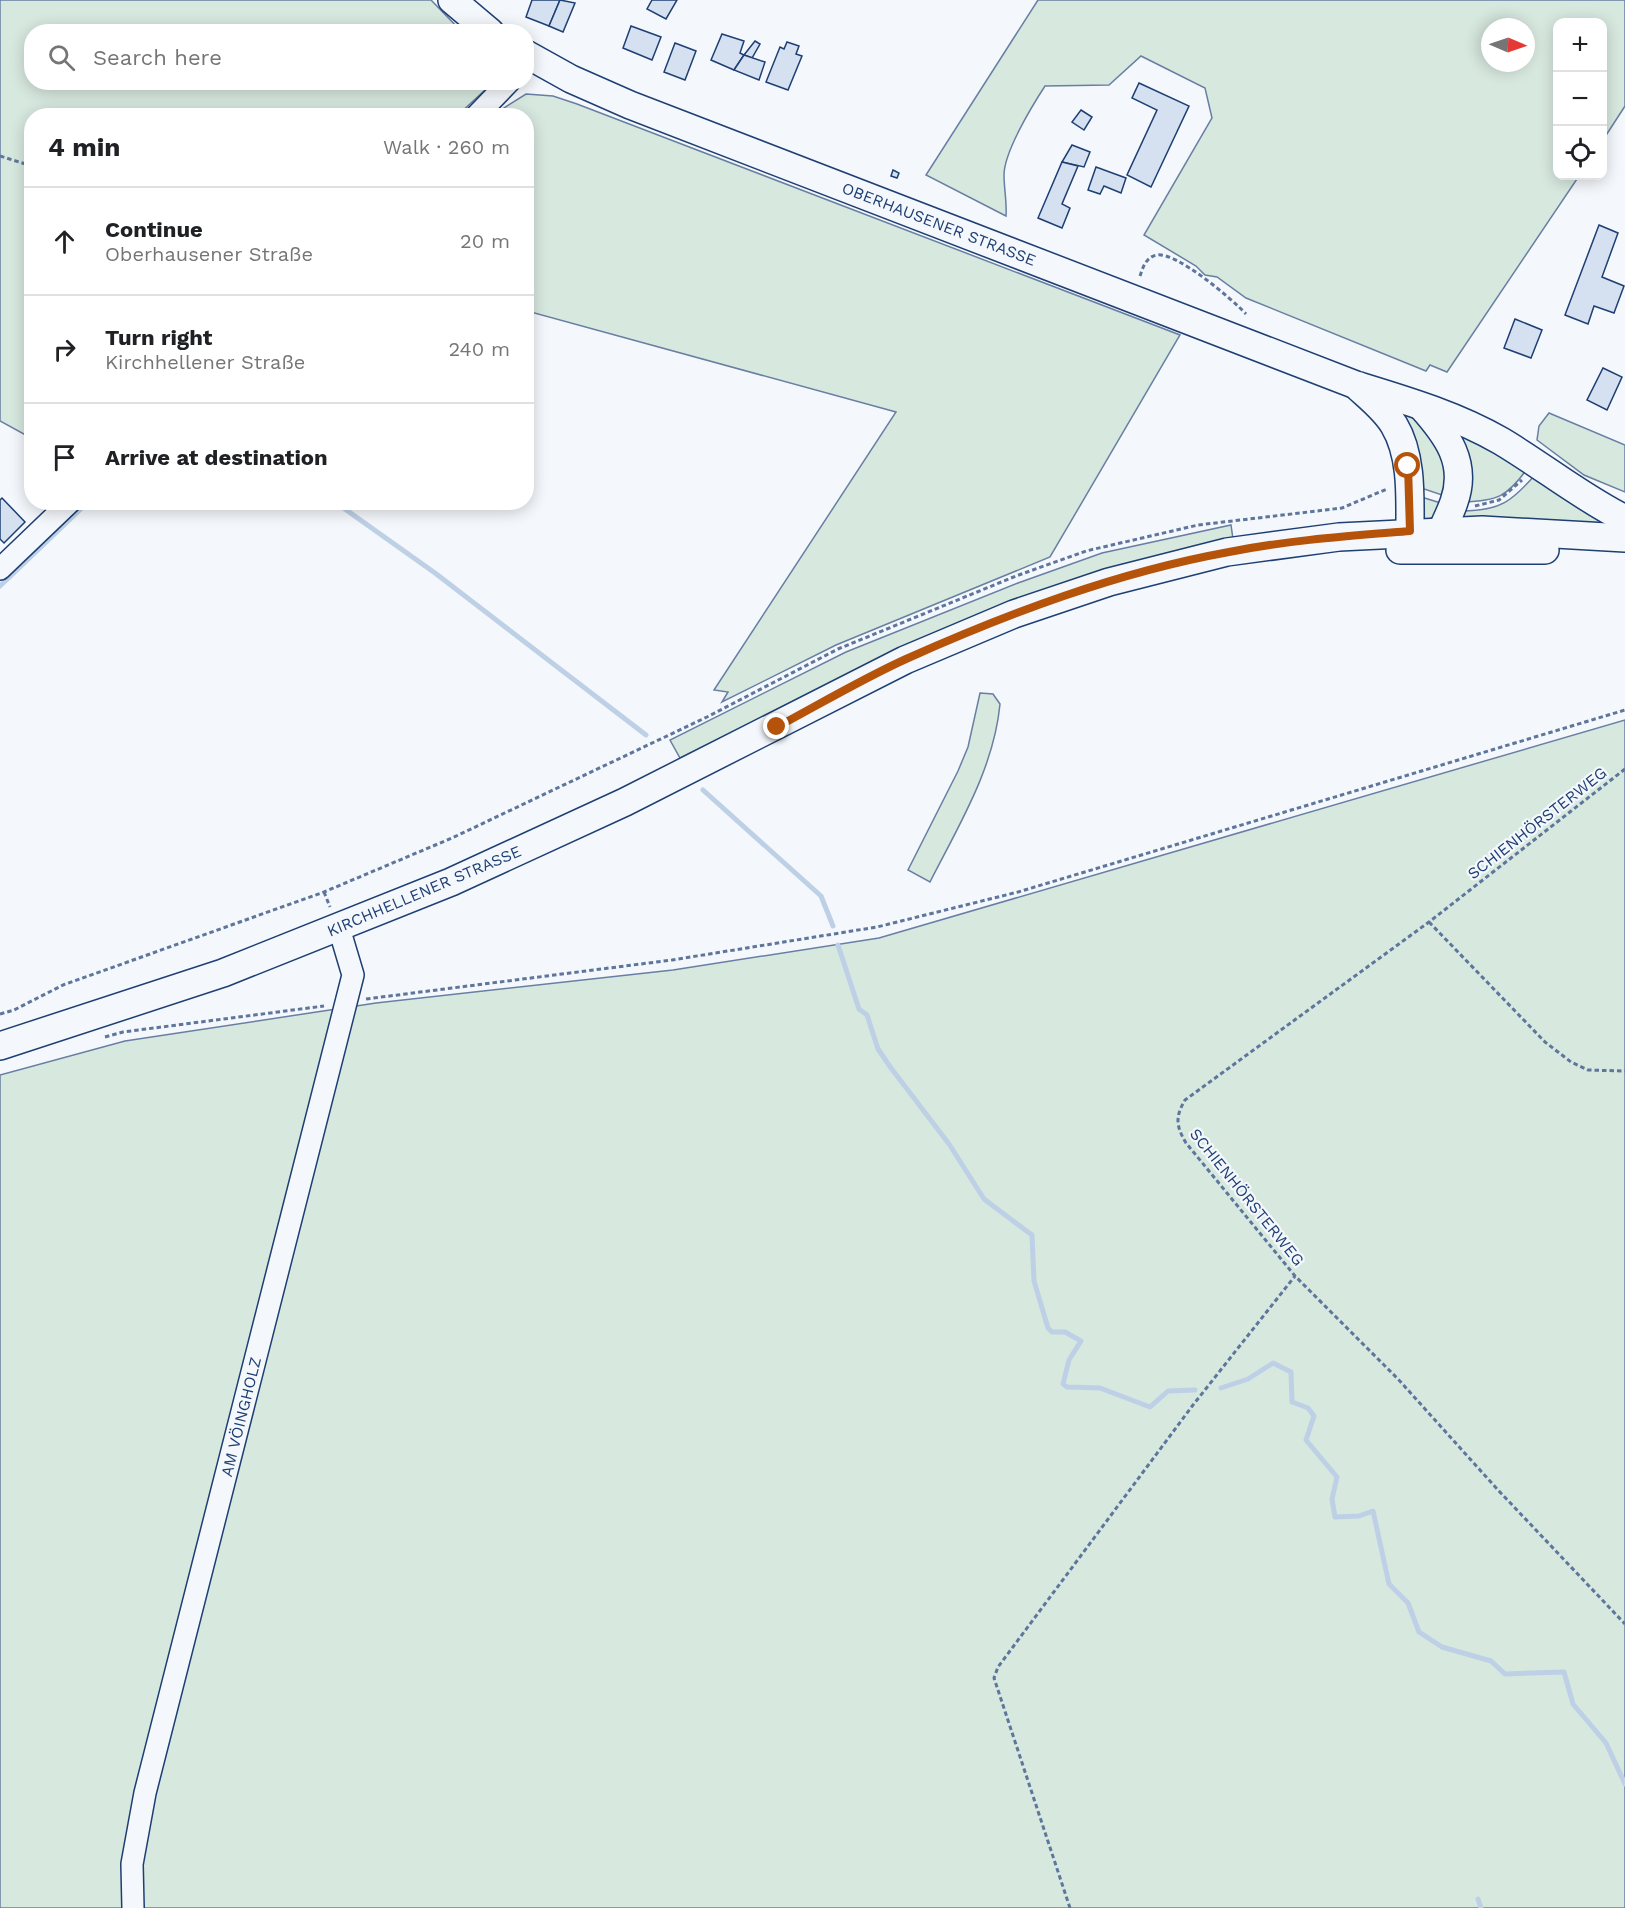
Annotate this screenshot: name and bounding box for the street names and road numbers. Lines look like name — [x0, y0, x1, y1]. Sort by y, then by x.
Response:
street label: OBERHAUSENER STRASSE — [839, 178, 1039, 270]
street label: SCHIENHÖRSTERWEG — [1464, 763, 1610, 883]
street label: KIRCHHELLENER STRASSE — [324, 841, 524, 941]
street label: SCHIENHÖRSTERWEG — [1186, 1125, 1308, 1269]
street label: AM VÖINGHOLZ — [217, 1355, 265, 1479]

